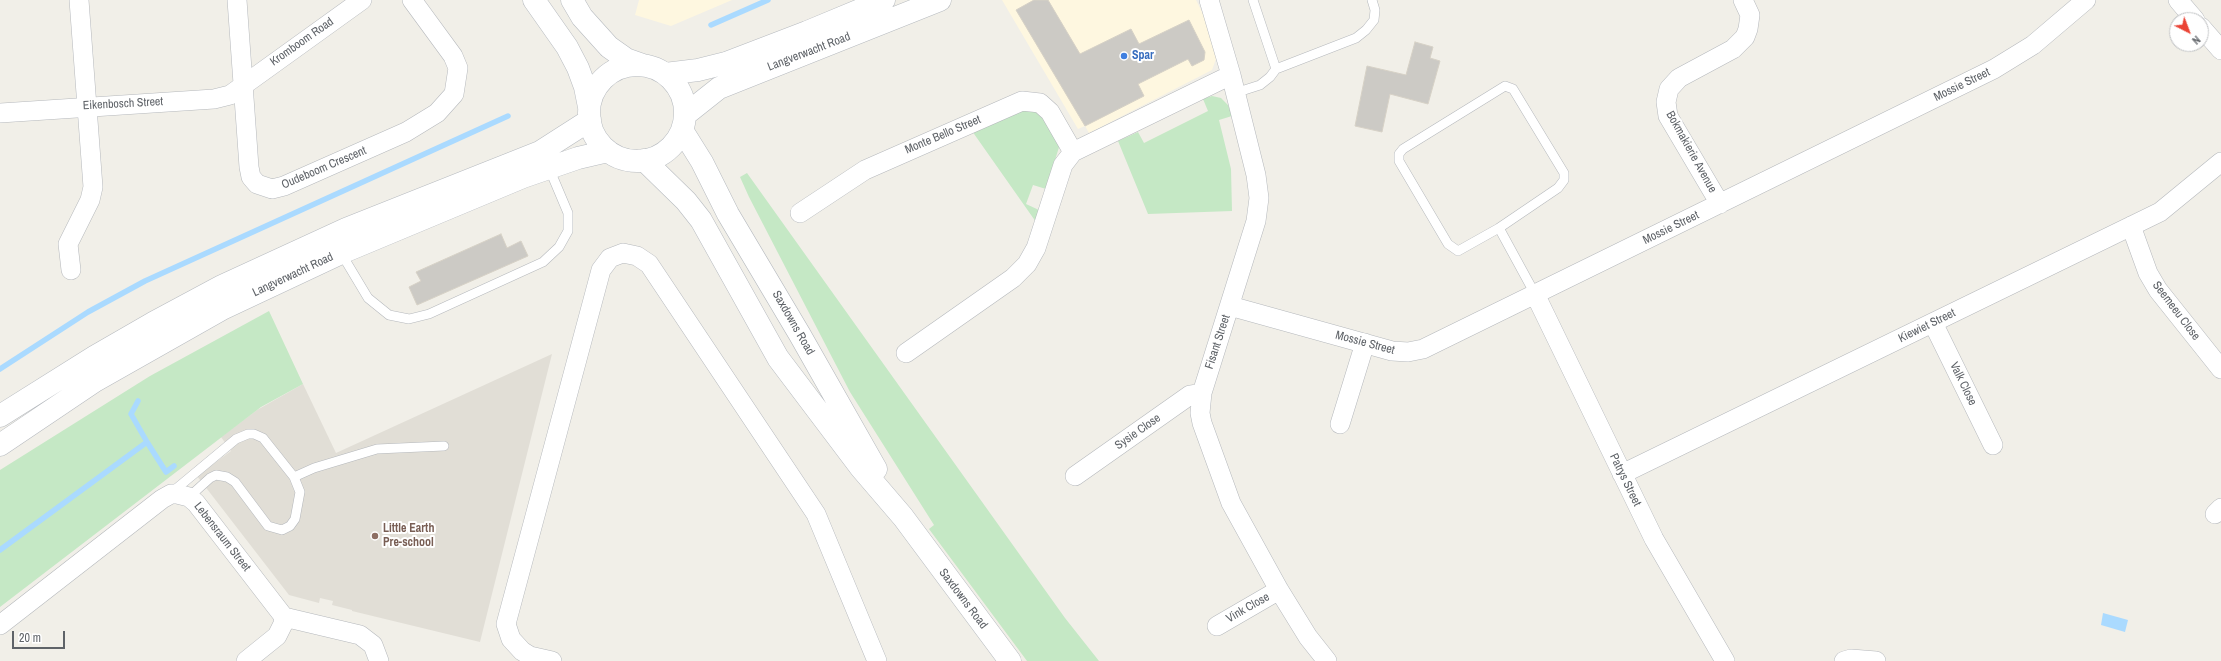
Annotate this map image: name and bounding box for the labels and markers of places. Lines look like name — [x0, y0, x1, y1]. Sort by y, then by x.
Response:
place label: Spar — [1132, 49, 1154, 63]
marker: Spar — [1119, 51, 1129, 61]
place label: Little Earth Pre-school — [383, 522, 434, 550]
marker: Little Earth Pre-school — [370, 531, 380, 541]

